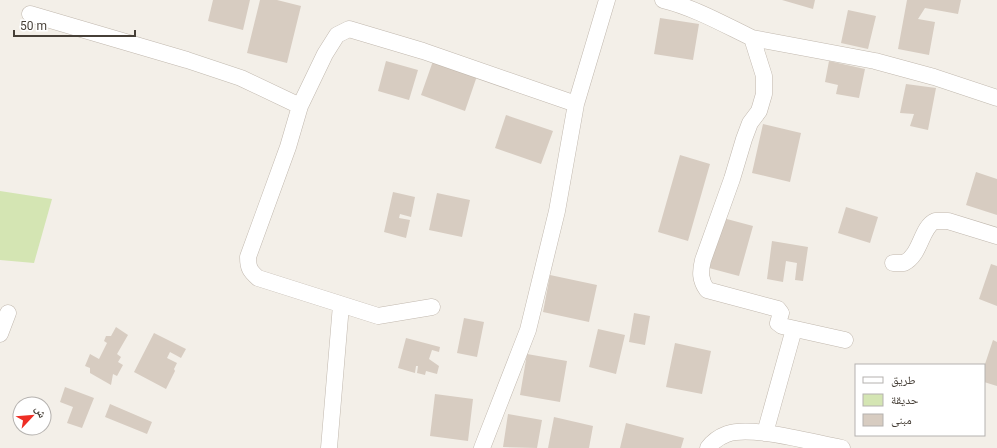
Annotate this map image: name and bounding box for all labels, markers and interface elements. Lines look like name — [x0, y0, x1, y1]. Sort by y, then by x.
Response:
scale bar — [14, 12, 135, 38]
text: 50 m — [20, 19, 47, 33]
legend — [855, 364, 985, 436]
text: طريق — [891, 373, 916, 387]
text: حديقة — [891, 393, 919, 407]
north arrow — [12, 396, 52, 436]
text: ش — [31, 404, 49, 421]
text: مبنى — [891, 413, 912, 427]

